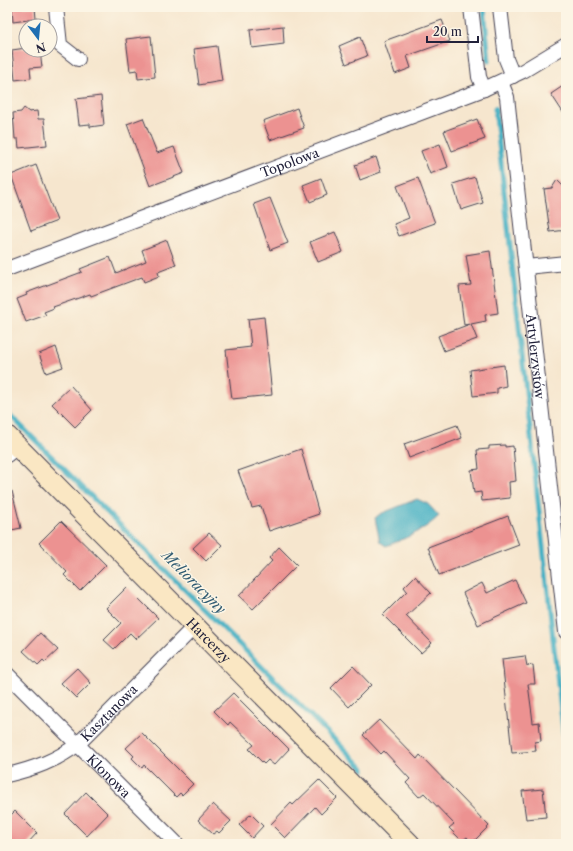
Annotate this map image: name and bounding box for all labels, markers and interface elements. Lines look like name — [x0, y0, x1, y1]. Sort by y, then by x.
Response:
north arrow — [18, 18, 58, 58]
scale bar — [427, 18, 478, 44]
text: 20 m — [433, 24, 462, 39]
text: N — [34, 40, 47, 56]
street label: Topolowa — [258, 144, 321, 181]
street label: Artylerzystów — [523, 312, 548, 400]
water label: Melioracyjny — [157, 545, 230, 618]
street label: Harcerzy — [183, 614, 235, 667]
street label: Kasztanowa — [77, 681, 141, 745]
street label: Klonowa — [84, 751, 134, 801]

